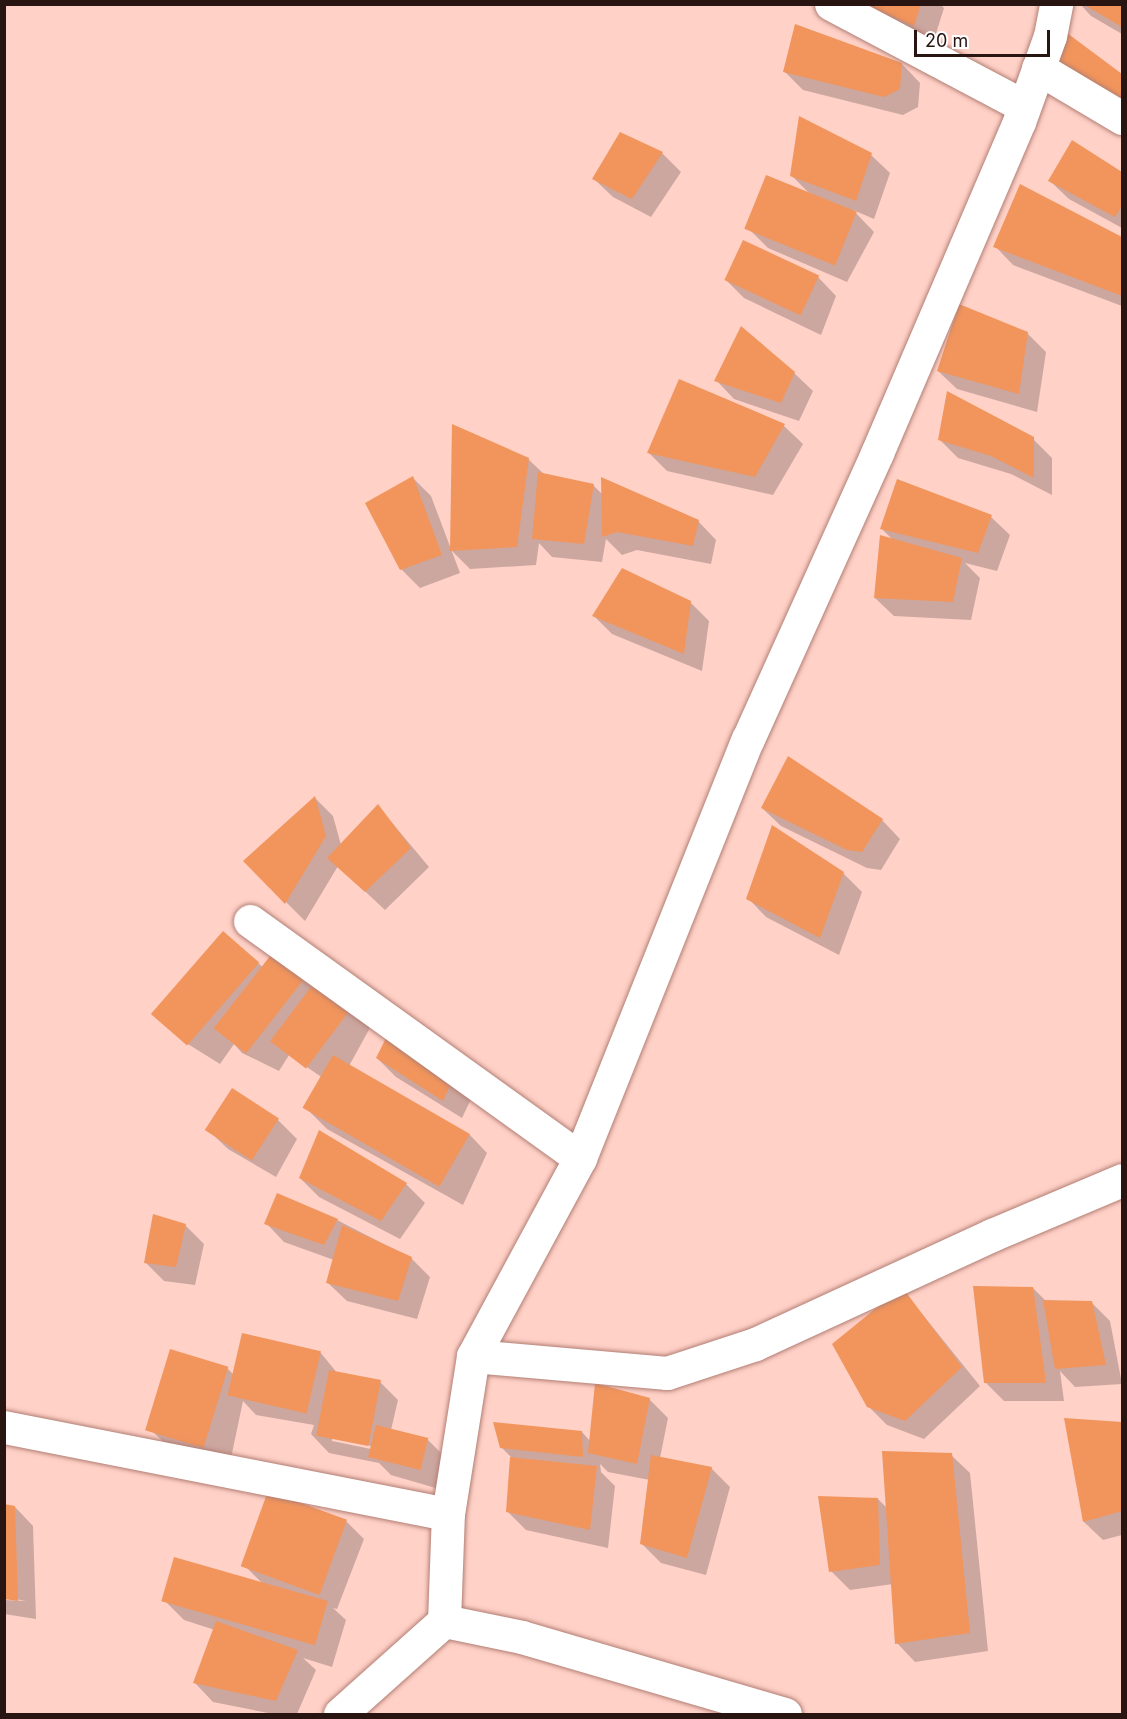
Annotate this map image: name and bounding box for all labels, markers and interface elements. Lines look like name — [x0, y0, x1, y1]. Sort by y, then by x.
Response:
scale bar — [917, 18, 1054, 56]
text: 20 m — [925, 30, 968, 51]

